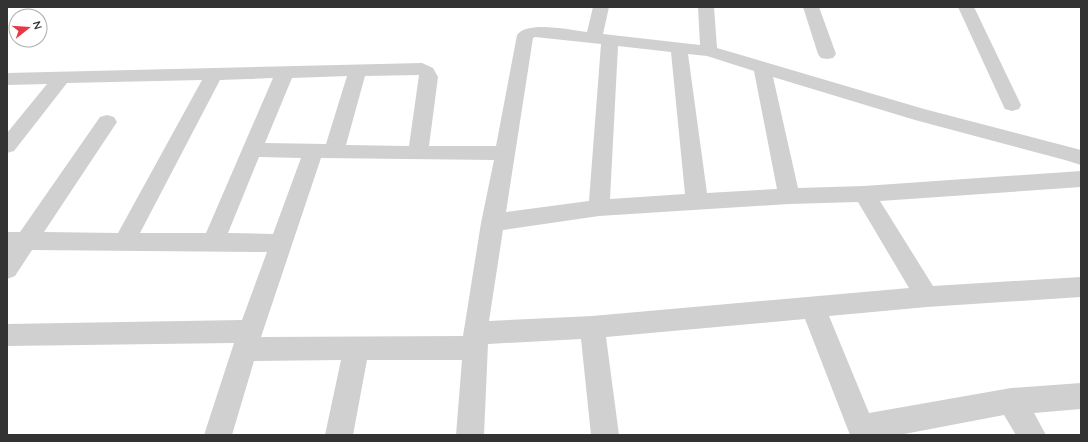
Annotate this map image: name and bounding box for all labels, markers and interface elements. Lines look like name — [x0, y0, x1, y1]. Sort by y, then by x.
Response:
north arrow — [8, 8, 48, 48]
text: N — [30, 19, 45, 31]

